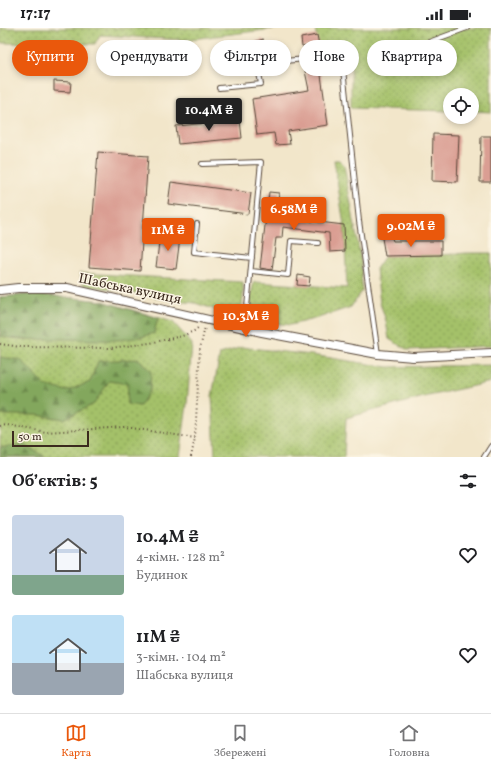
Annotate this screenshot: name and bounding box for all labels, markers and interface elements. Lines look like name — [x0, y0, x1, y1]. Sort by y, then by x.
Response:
text: 17:17 — [20, 4, 51, 25]
chip: Купити — [12, 40, 88, 76]
chip: Орендувати — [96, 40, 202, 76]
chip: Фільтри — [210, 40, 291, 76]
chip: Нове — [299, 40, 359, 76]
chip: Квартира — [367, 40, 457, 76]
map controls — [443, 88, 479, 124]
button: locate — [443, 88, 479, 124]
pin: 10.4M ₴ — [172, 98, 246, 132]
text: 10.4M ₴ — [185, 102, 233, 120]
pin: 6.58M ₴ — [257, 197, 331, 231]
text: 6.58M ₴ — [270, 201, 318, 219]
pin: 9.02M ₴ — [374, 214, 448, 248]
pin: 11M ₴ — [140, 218, 196, 252]
text: 9.02M ₴ — [387, 218, 435, 236]
text: 11M ₴ — [151, 222, 185, 240]
street label: Шабська вулиця — [77, 269, 183, 310]
pin: 10.3M ₴ — [209, 304, 283, 338]
text: 10.3M ₴ — [223, 308, 269, 326]
scale bar — [12, 429, 89, 448]
text: 50 m — [18, 430, 42, 445]
text: Об’єктів: 5 — [12, 470, 98, 493]
icon: filters — [457, 470, 479, 492]
text: 10.4M ₴ — [136, 526, 199, 549]
icon: home — [44, 531, 92, 579]
icon: heart — [457, 544, 479, 566]
text: 4-кімн. · 128 m² — [136, 549, 225, 567]
text: Будинок — [136, 567, 188, 585]
text: 11M ₴ — [136, 626, 180, 649]
icon: home — [44, 631, 92, 679]
icon: heart — [457, 644, 479, 666]
text: 3-кімн. · 104 m² — [136, 649, 226, 667]
text: Шабська вулиця — [136, 667, 233, 685]
tab: Карта — [61, 722, 91, 761]
tab: Збережені — [214, 722, 266, 761]
tab: Головна — [389, 722, 430, 761]

